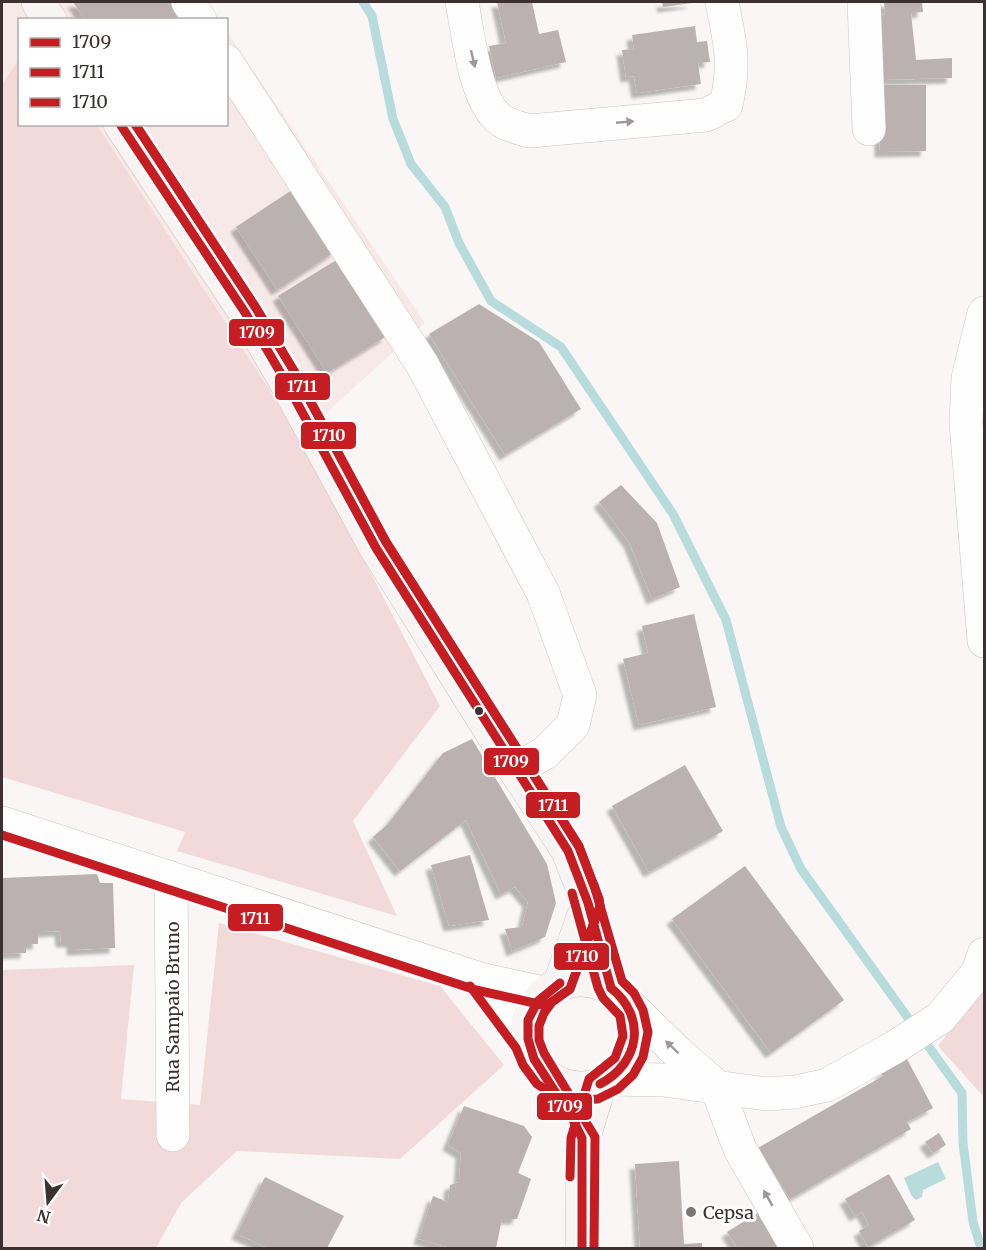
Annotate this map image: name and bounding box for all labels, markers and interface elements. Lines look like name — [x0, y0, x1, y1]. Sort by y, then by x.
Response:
legend — [18, 18, 228, 126]
text: 1709 — [72, 30, 111, 53]
one-way arrow — [469, 50, 478, 69]
text: 1711 — [72, 60, 105, 83]
text: 1710 — [72, 90, 108, 113]
one-way arrow — [616, 117, 635, 127]
line badge: 1709 — [228, 318, 285, 347]
text: 1709 — [239, 322, 275, 342]
line badge: 1711 — [274, 372, 331, 401]
text: 1711 — [287, 376, 318, 396]
line badge: 1710 — [300, 421, 357, 450]
text: 1710 — [312, 425, 346, 445]
unlabelled marker — [473, 705, 485, 717]
line badge: 1709 — [483, 747, 540, 776]
text: 1709 — [493, 751, 529, 771]
line badge: 1711 — [525, 791, 581, 819]
text: 1711 — [538, 795, 569, 815]
line badge: 1711 — [227, 903, 284, 932]
text: 1711 — [240, 908, 271, 928]
street label: Rua Sampaio Bruno — [161, 922, 184, 1092]
line badge: 1710 — [553, 942, 610, 971]
text: 1710 — [565, 946, 599, 966]
one-way arrow — [665, 1041, 680, 1054]
line badge: 1709 — [536, 1092, 593, 1121]
text: 1709 — [547, 1096, 583, 1116]
north arrow — [18, 1172, 78, 1232]
one-way arrow — [762, 1190, 773, 1206]
place label: Cepsa — [703, 1201, 754, 1224]
text: N — [35, 1205, 53, 1228]
marker: Cepsa — [684, 1205, 698, 1219]

